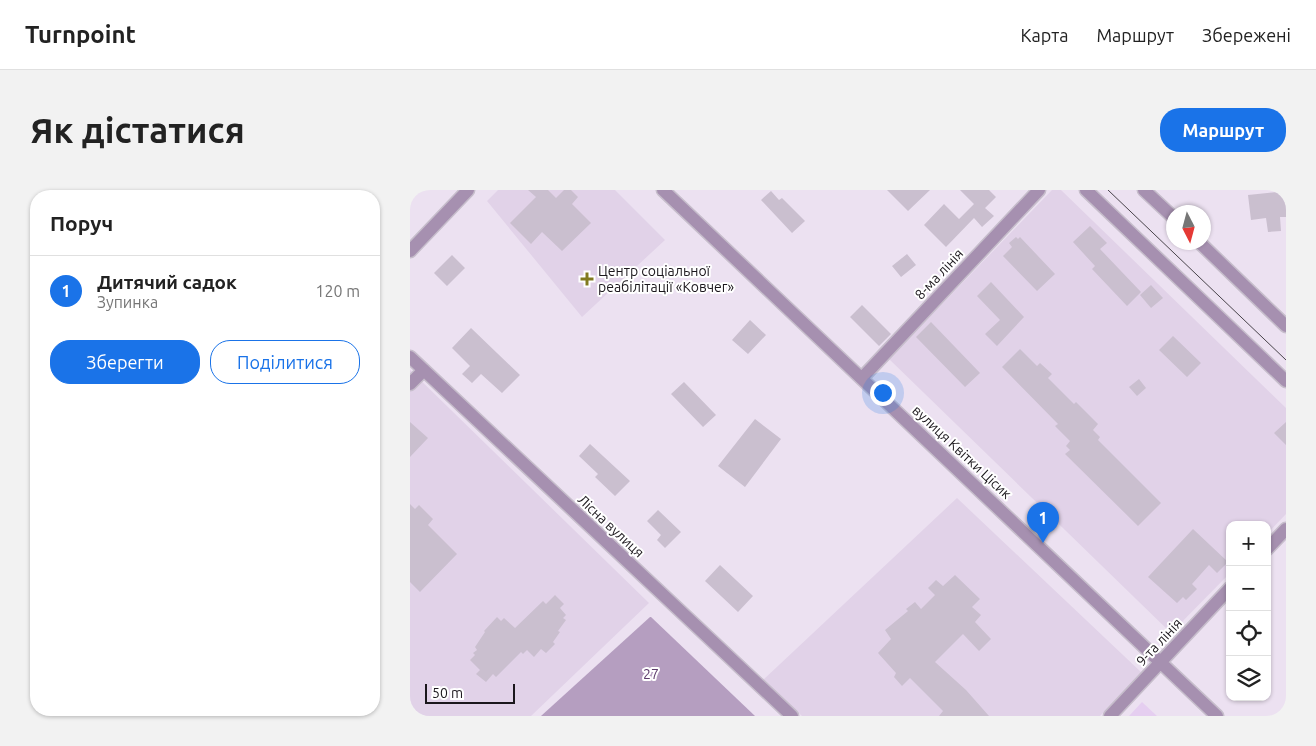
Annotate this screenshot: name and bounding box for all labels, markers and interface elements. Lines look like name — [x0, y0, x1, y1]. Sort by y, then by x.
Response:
text: Turnpoint — [25, 21, 136, 48]
text: Карта — [1020, 25, 1068, 45]
text: Маршрут — [1096, 25, 1174, 45]
text: Збережені — [1202, 25, 1291, 45]
button: Маршрут — [1160, 108, 1286, 152]
text: Як дістатися — [30, 110, 245, 150]
north arrow — [1166, 205, 1211, 250]
text: Поруч — [50, 211, 113, 235]
street label: 8-ма лінія — [912, 245, 966, 303]
place label: Центр соціальної реабілітації «Ковчег» — [598, 263, 734, 295]
text: Дитячий садок — [97, 271, 237, 293]
marker: Центр соціальної реабілітації «Ковчег» — [580, 272, 594, 286]
text: 1 — [61, 282, 71, 300]
text: 120 m — [315, 282, 360, 300]
text: Зупинка — [97, 293, 158, 311]
button: Зберегти — [50, 340, 200, 384]
button: Поділитися — [210, 340, 360, 384]
your location — [870, 380, 896, 406]
street label: вулиця Квітки Цісик — [909, 402, 1015, 502]
street label: Лісна вулиця — [575, 491, 647, 561]
pin: 1 — [1027, 502, 1059, 543]
map controls — [1226, 521, 1271, 701]
button: + — [1226, 521, 1271, 566]
button: − — [1226, 566, 1271, 611]
button: locate — [1226, 611, 1271, 656]
street label: 9-та лінія — [1133, 615, 1185, 669]
button: layers — [1226, 656, 1271, 701]
park label: 27 — [643, 666, 659, 682]
scale bar — [425, 681, 515, 704]
text: 50 m — [432, 685, 463, 701]

